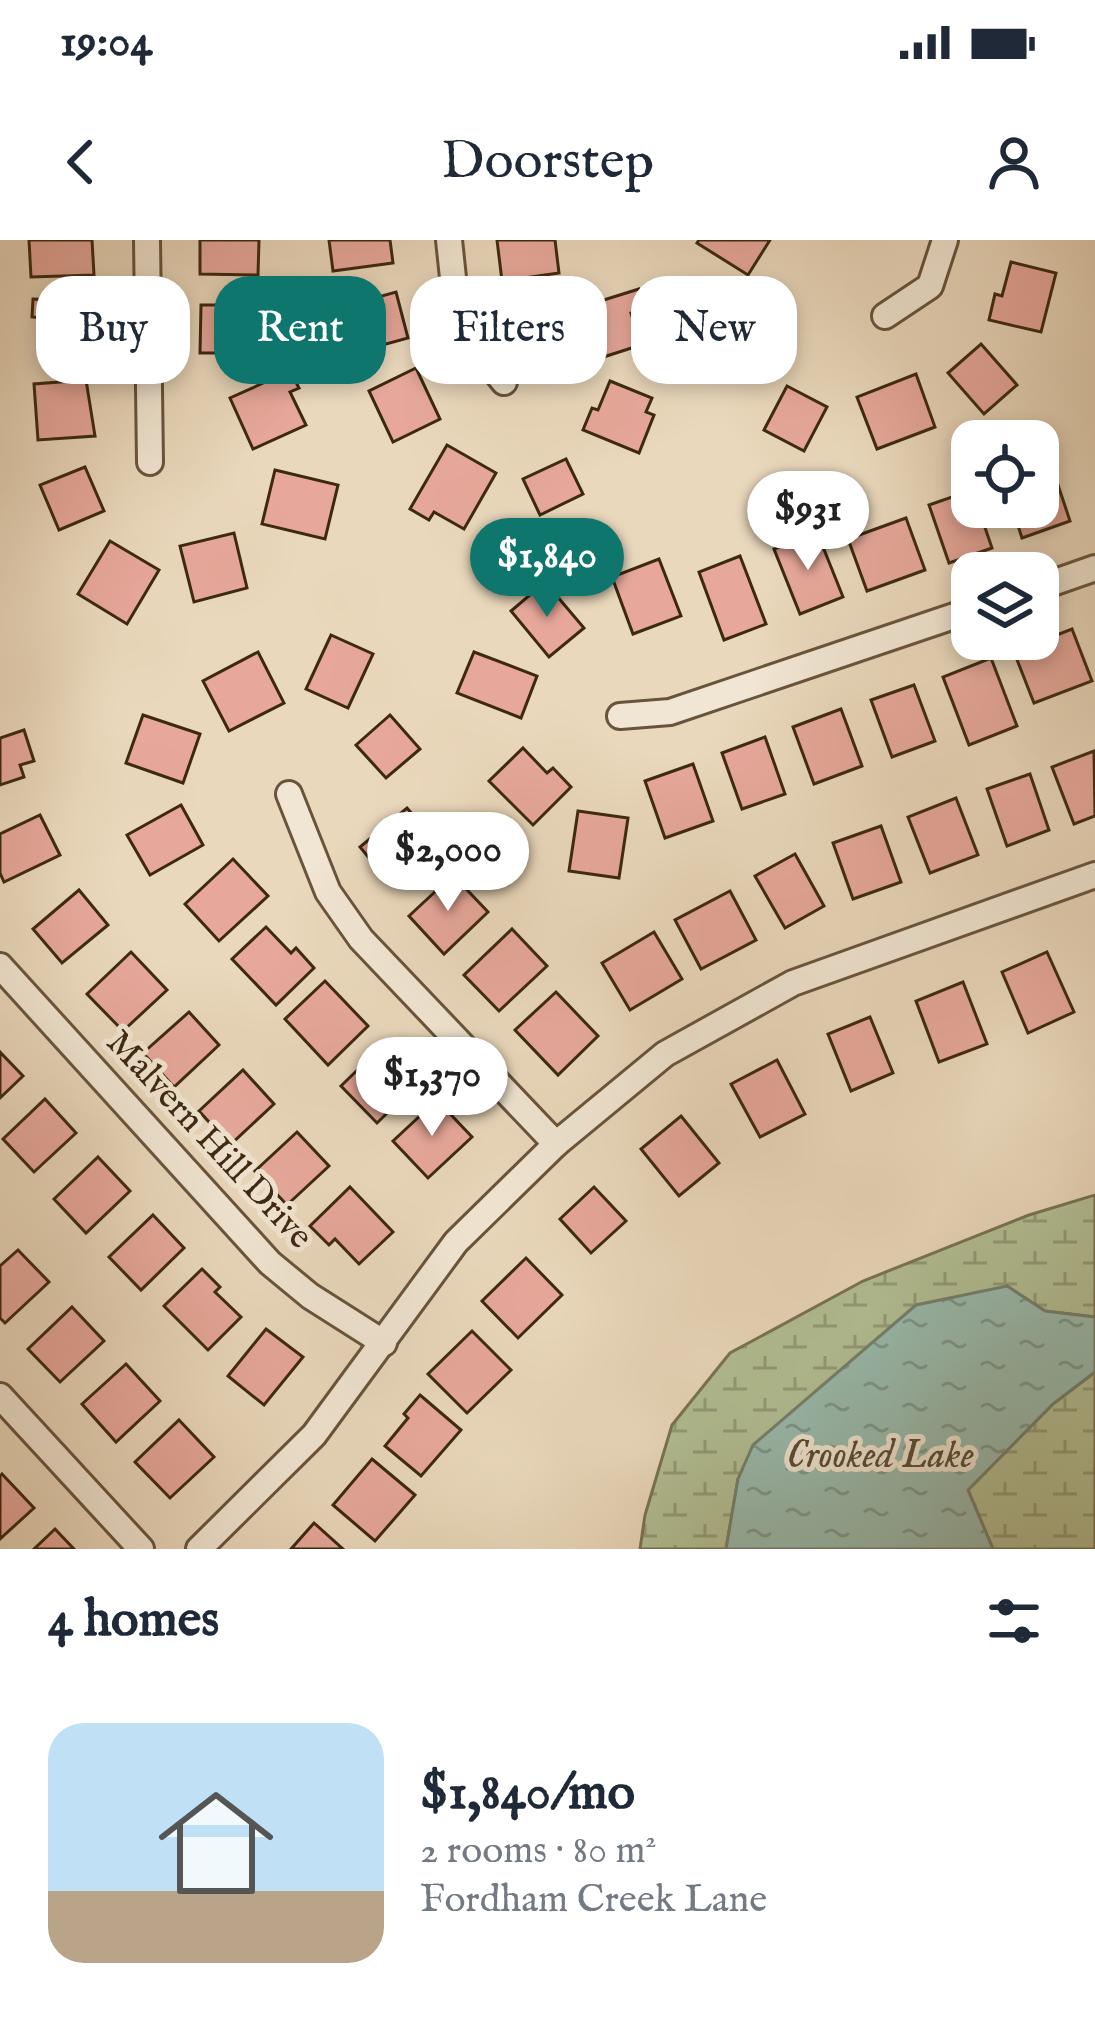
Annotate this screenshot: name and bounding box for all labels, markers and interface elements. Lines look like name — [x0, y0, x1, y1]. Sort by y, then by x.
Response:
text: 19:04 — [60, 14, 152, 71]
text: Doorstep — [441, 128, 654, 197]
icon: back — [48, 129, 114, 195]
icon: person — [981, 129, 1047, 195]
chip: Buy — [36, 276, 190, 384]
chip: Rent — [214, 276, 386, 384]
chip: Filters — [410, 276, 607, 384]
chip: New — [631, 276, 797, 384]
map controls — [951, 420, 1059, 660]
button: locate — [951, 420, 1059, 528]
pin: $931 — [737, 471, 879, 573]
text: $931 — [774, 485, 842, 534]
pin: $1,840 — [449, 518, 645, 620]
text: $1,840 — [497, 532, 597, 581]
button: layers — [951, 552, 1059, 660]
pin: $2,000 — [350, 812, 546, 914]
text: $2,000 — [394, 826, 502, 875]
street label: Malvern Hill Drive — [96, 1021, 322, 1259]
pin: $1,370 — [334, 1037, 530, 1139]
text: $1,370 — [383, 1051, 481, 1100]
water label: Crooked Lake — [786, 1432, 974, 1481]
icon: filters — [981, 1588, 1047, 1654]
text: 4 homes — [48, 1589, 219, 1654]
text: $1,840/mo — [420, 1762, 635, 1827]
icon: home — [144, 1771, 288, 1915]
text: 2 rooms · 80 m² — [420, 1827, 657, 1876]
text: Fordham Creek Lane — [420, 1876, 767, 1925]

